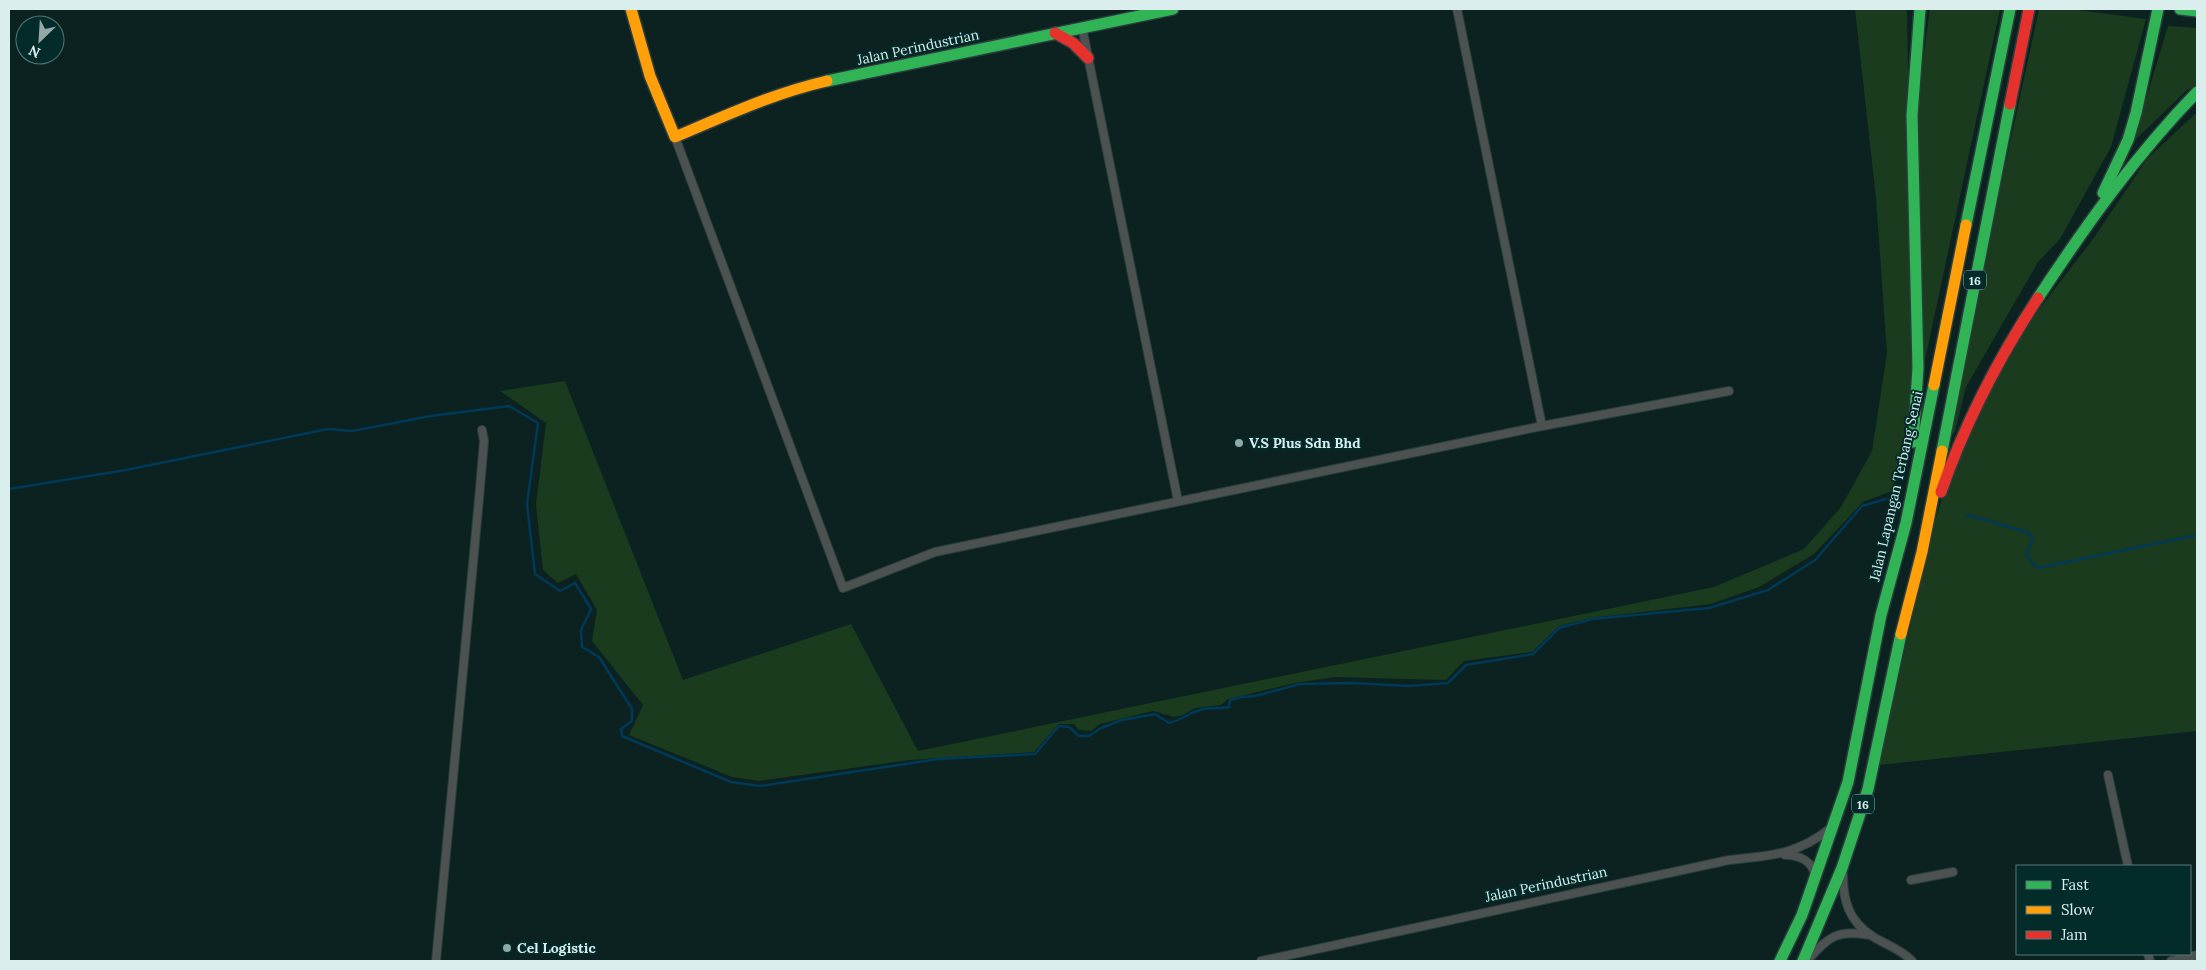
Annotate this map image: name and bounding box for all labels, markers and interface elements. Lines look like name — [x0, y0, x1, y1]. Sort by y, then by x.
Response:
north arrow — [15, 15, 65, 65]
street label: Jalan Perindustrian — [854, 25, 981, 69]
text: N — [26, 41, 43, 62]
road number: 16 — [1964, 270, 1986, 290]
street label: Jalan Lapangan Terbang Senai — [1865, 389, 1927, 584]
place label: V.S Plus Sdn Bhd — [1249, 434, 1361, 452]
marker: V.S Plus Sdn Bhd — [1233, 437, 1245, 449]
road number: 16 — [1852, 794, 1874, 814]
street label: Jalan Perindustrian — [1482, 862, 1609, 906]
legend — [2016, 865, 2191, 955]
text: Fast — [2061, 875, 2089, 894]
text: Slow — [2061, 900, 2094, 919]
text: Jam — [2060, 925, 2088, 944]
place label: Cel Logistic — [517, 939, 596, 957]
marker: Cel Logistic — [501, 942, 513, 954]

